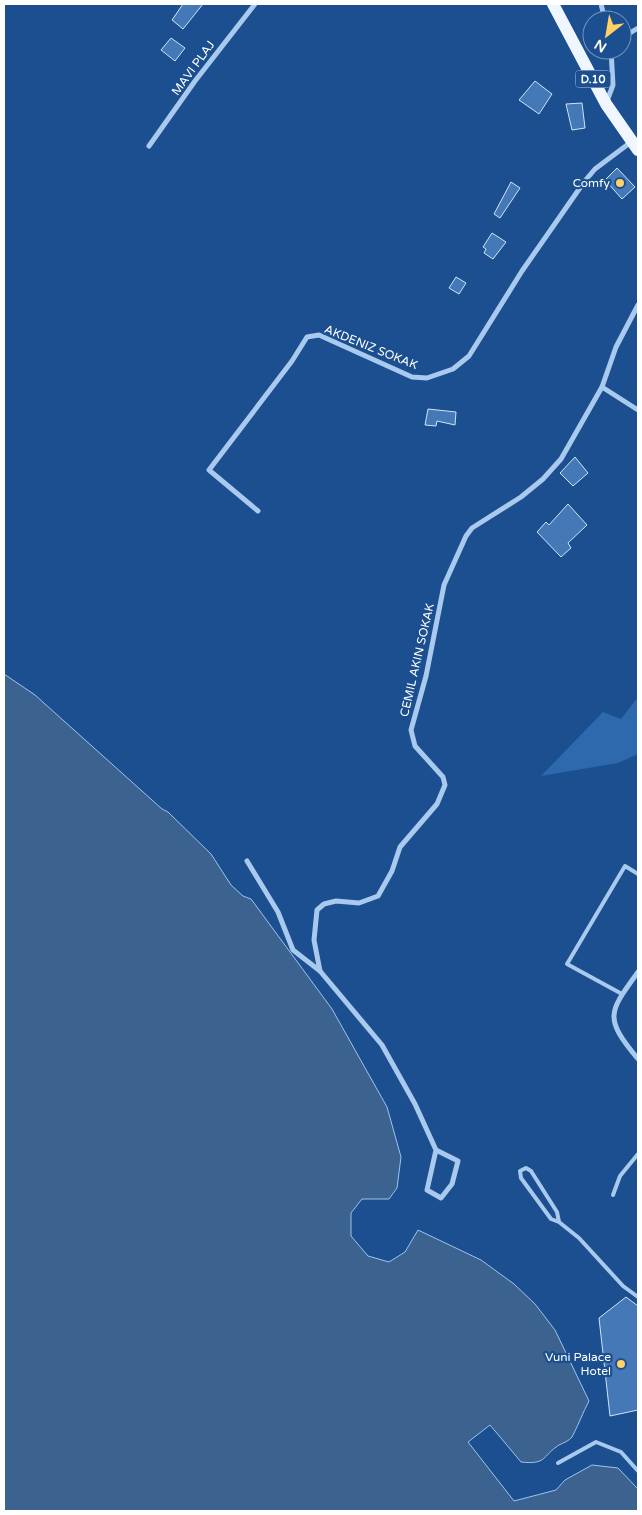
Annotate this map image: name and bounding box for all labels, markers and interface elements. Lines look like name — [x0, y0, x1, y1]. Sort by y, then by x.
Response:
north arrow — [582, 10, 632, 60]
text: N — [591, 36, 610, 56]
street label: MAVI PLAJ — [168, 38, 218, 98]
road number: D.10 — [576, 70, 610, 88]
place label: Comfy — [573, 176, 611, 190]
marker: Comfy — [614, 177, 626, 189]
street label: AKDENIZ SOKAK — [322, 322, 420, 372]
street label: CEMIL AKIN SOKAK — [397, 602, 437, 718]
place label: Vuni Palace Hotel — [545, 1350, 611, 1378]
marker: Vuni Palace Hotel — [615, 1358, 627, 1370]

